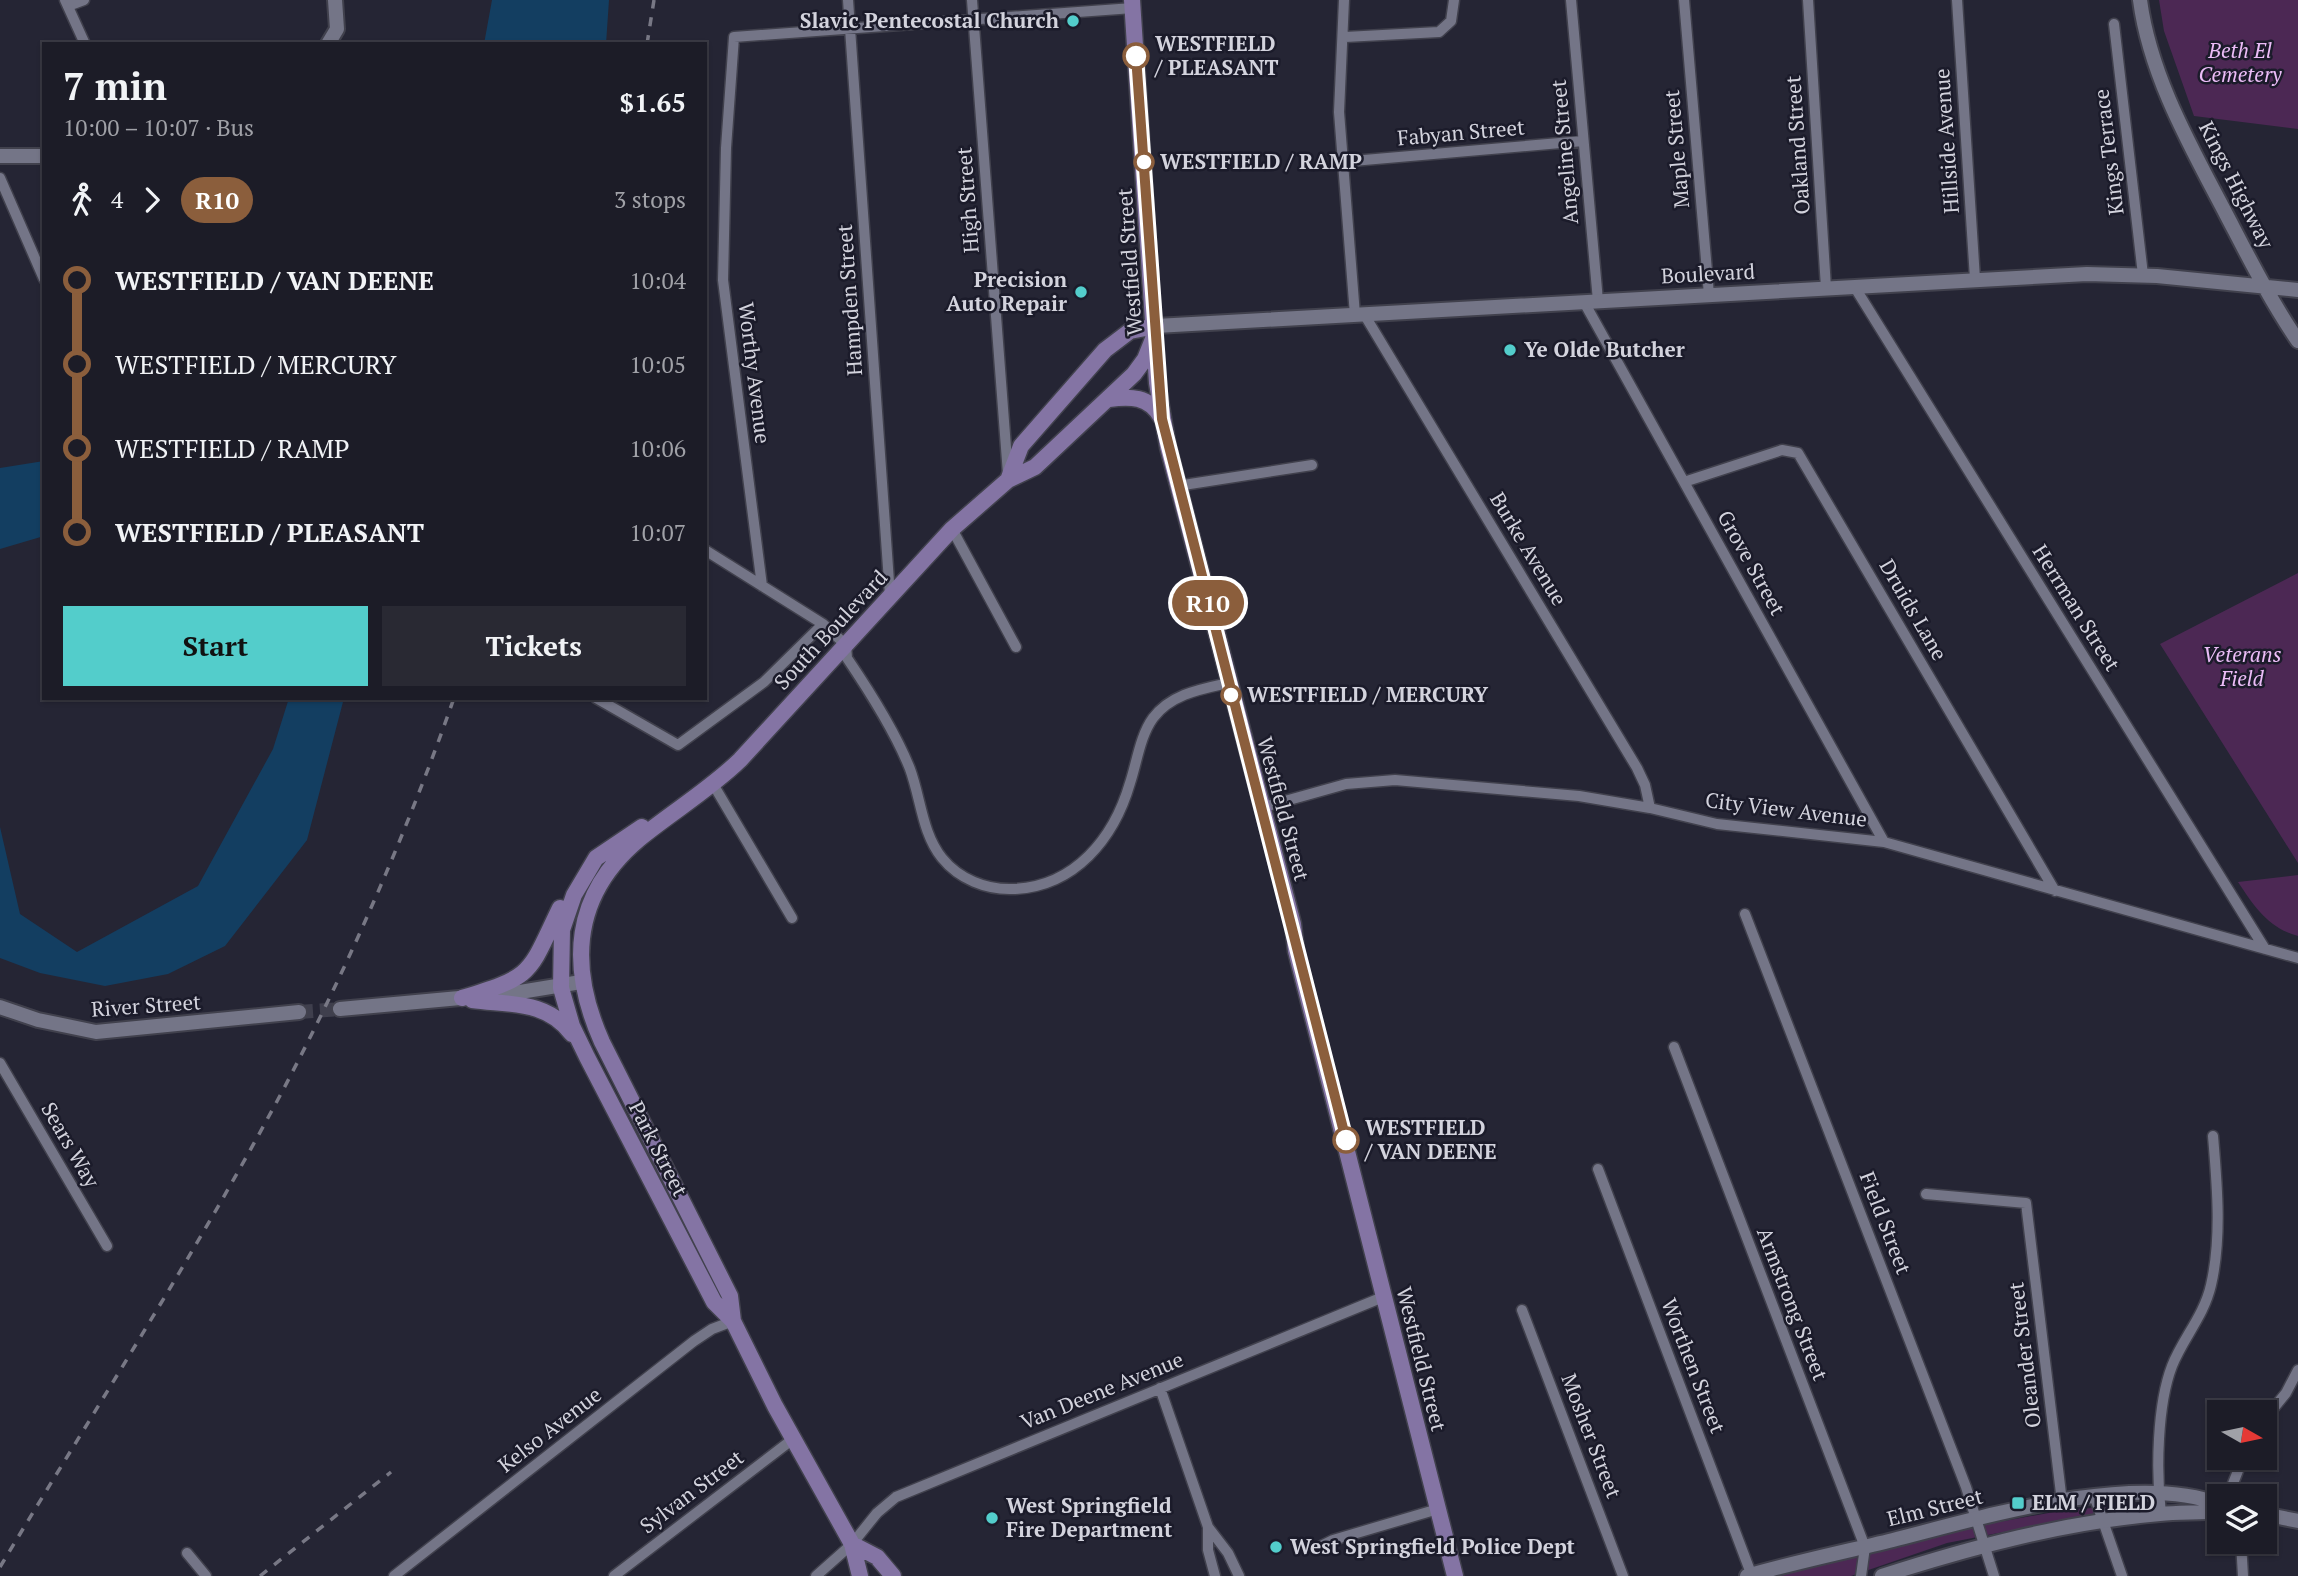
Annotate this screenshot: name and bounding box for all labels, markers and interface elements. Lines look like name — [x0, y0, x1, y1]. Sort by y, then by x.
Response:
place label: Slavic Pentecostal Church — [800, 6, 1060, 34]
marker: Slavic Pentecostal Church — [1065, 13, 1081, 29]
place label: WESTFIELD / PLEASANT — [1154, 29, 1279, 81]
park label: Beth El Cemetery — [2198, 36, 2282, 88]
marker: WESTFIELD / PLEASANT — [1123, 43, 1149, 69]
text: 7 min — [63, 61, 167, 111]
street label: Hillside Avenue — [1927, 68, 1965, 215]
street label: Oakland Street — [1778, 74, 1816, 215]
street label: Angeline Street — [1544, 78, 1584, 226]
text: $1.65 — [620, 85, 686, 119]
street label: Kings Terrace — [2086, 88, 2130, 217]
street label: Maple Street — [1657, 89, 1695, 209]
text: 10:00 – 10:07 · Bus — [63, 112, 254, 143]
street label: Fabyan Street — [1396, 112, 1526, 152]
street label: Kings Highway — [2193, 116, 2281, 253]
street label: High Street — [949, 146, 985, 254]
place label: WESTFIELD / RAMP — [1160, 147, 1362, 175]
marker: WESTFIELD / RAMP — [1134, 152, 1154, 172]
icon: walk — [63, 181, 101, 219]
icon: forward — [133, 181, 171, 219]
text: 4 — [111, 184, 123, 215]
text: R10 — [195, 184, 239, 216]
text: 3 stops — [614, 184, 686, 215]
street label: Westfield Street — [1110, 187, 1148, 337]
street label: Hampden Street — [830, 223, 868, 377]
street label: Boulevard — [1660, 257, 1756, 289]
text: WESTFIELD / VAN DEENE — [115, 263, 434, 297]
text: 10:04 — [629, 265, 686, 296]
place label: Precision Auto Repair — [946, 265, 1067, 317]
marker: Precision Auto Repair — [1073, 284, 1089, 300]
street label: Worthy Avenue — [732, 301, 778, 445]
place label: Ye Olde Butcher — [1524, 335, 1685, 363]
marker: Ye Olde Butcher — [1502, 342, 1518, 358]
text: WESTFIELD / MERCURY — [115, 347, 396, 381]
text: 10:05 — [629, 349, 686, 380]
text: WESTFIELD / RAMP — [115, 431, 350, 465]
text: 10:06 — [629, 433, 686, 464]
street label: Burke Avenue — [1484, 487, 1574, 610]
street label: Grove Street — [1712, 505, 1792, 620]
text: WESTFIELD / PLEASANT — [115, 515, 424, 549]
text: 10:07 — [629, 517, 686, 548]
street label: Herrman Street — [2027, 539, 2127, 676]
street label: Druids Lane — [1874, 554, 1954, 665]
street label: South Boulevard — [767, 563, 893, 695]
line badge: R10 — [1168, 580, 1248, 626]
text: R10 — [1186, 587, 1230, 619]
button: Start — [63, 606, 368, 686]
button: Tickets — [382, 606, 686, 686]
park label: Veterans Field — [2203, 640, 2282, 692]
place label: WESTFIELD / MERCURY — [1247, 680, 1489, 708]
marker: WESTFIELD / MERCURY — [1221, 685, 1241, 705]
street label: Westfield Street — [1251, 734, 1317, 884]
street label: City View Avenue — [1704, 785, 1869, 833]
street label: River Street — [90, 987, 202, 1023]
street label: Park Street — [623, 1096, 695, 1201]
street label: Sears Way — [35, 1097, 107, 1193]
place label: WESTFIELD / VAN DEENE — [1364, 1113, 1497, 1165]
marker: WESTFIELD / VAN DEENE — [1333, 1127, 1359, 1153]
street label: Field Street — [1854, 1167, 1918, 1278]
street label: Armstrong Street — [1751, 1223, 1835, 1384]
street label: Oleander Street — [2001, 1280, 2047, 1430]
street label: Westfield Street — [1390, 1284, 1454, 1434]
street label: Worthen Street — [1655, 1294, 1733, 1437]
street label: Van Deene Avenue — [1016, 1345, 1187, 1436]
street label: Mosher Street — [1555, 1369, 1629, 1502]
street label: Kelso Avenue — [492, 1380, 607, 1478]
north arrow — [2207, 1400, 2277, 1470]
map controls — [2207, 1400, 2277, 1554]
street label: Sylvan Street — [634, 1443, 749, 1539]
street label: Elm Street — [1884, 1482, 1986, 1532]
button: layers — [2207, 1484, 2277, 1554]
place label: ELM / FIELD — [2032, 1488, 2155, 1516]
place label: West Springfield Fire Department — [1006, 1491, 1173, 1543]
marker: ELM / FIELD — [2010, 1495, 2026, 1511]
marker: West Springfield Fire Department — [984, 1510, 1000, 1526]
place label: West Springfield Police Dept — [1290, 1532, 1576, 1560]
marker: West Springfield Police Dept — [1268, 1539, 1284, 1555]

